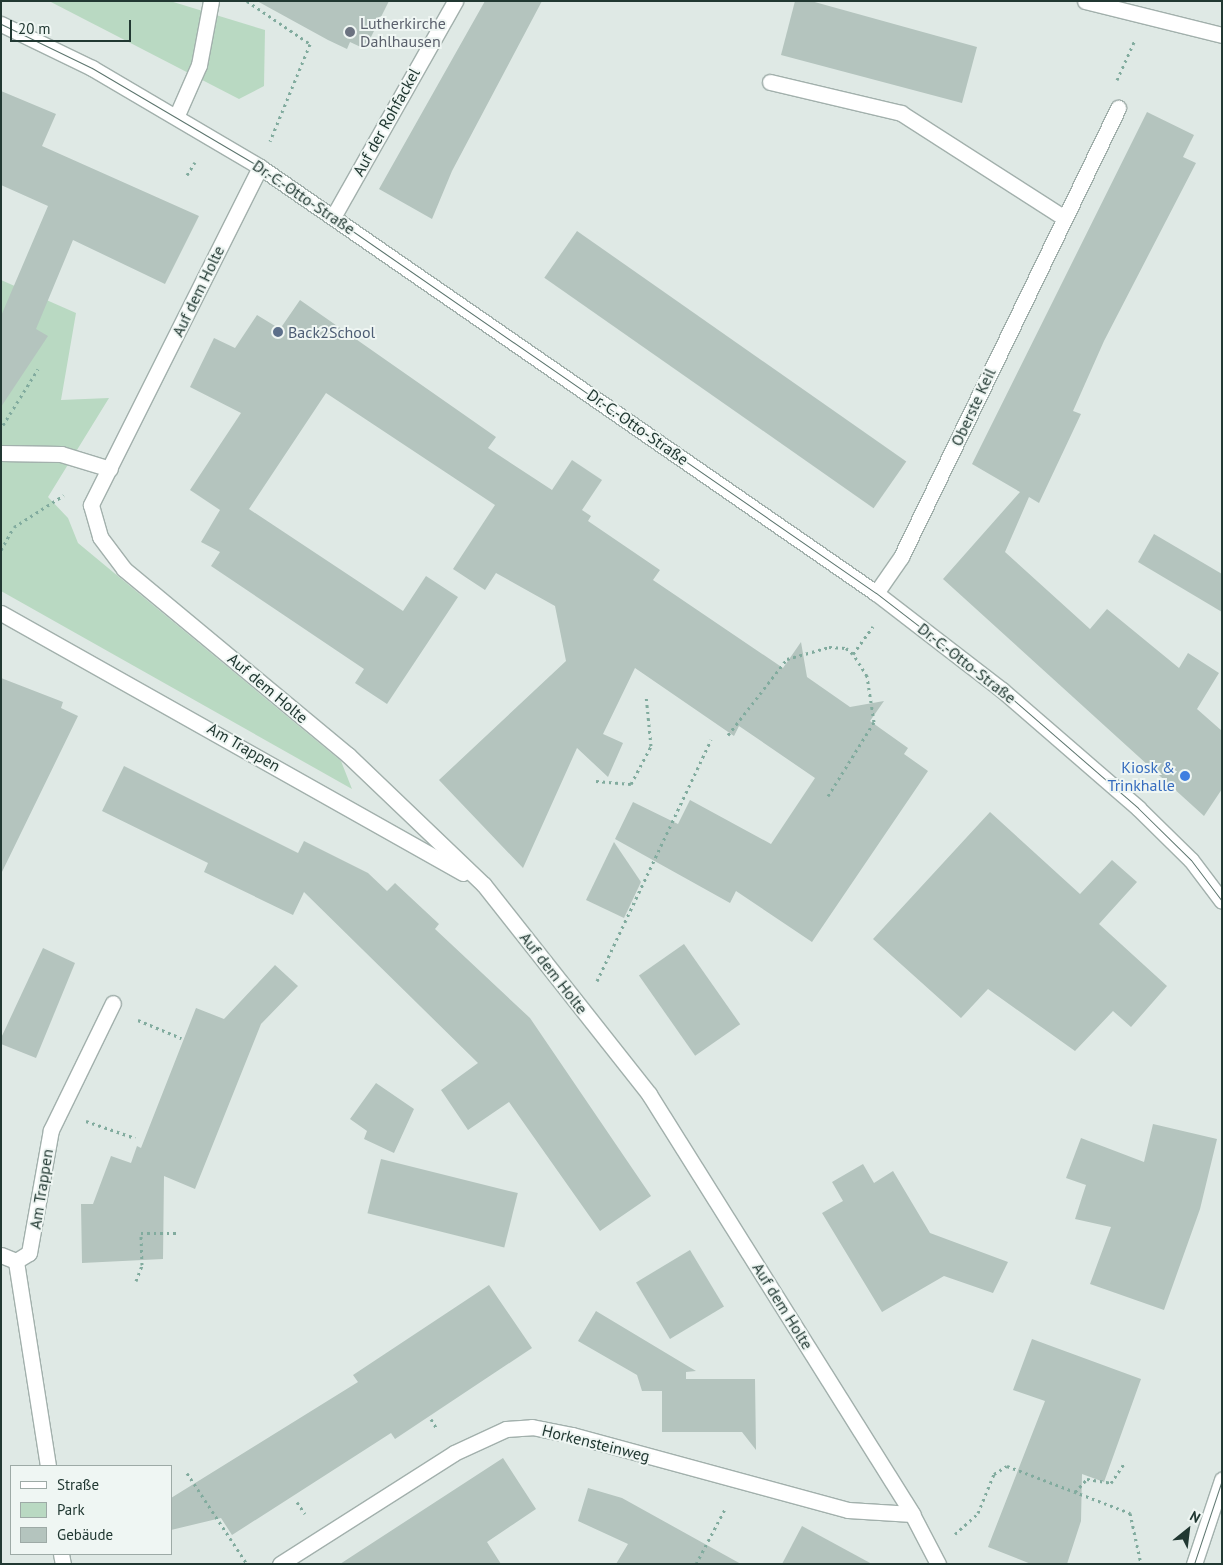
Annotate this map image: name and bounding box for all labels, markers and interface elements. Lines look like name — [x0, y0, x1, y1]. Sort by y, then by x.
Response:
scale bar — [12, 10, 134, 42]
place label: Lutherkirche Dahlhausen — [360, 13, 446, 51]
text: 20 m — [18, 19, 51, 38]
marker: Lutherkirche Dahlhausen — [344, 26, 356, 38]
street label: Auf der Rohfackel — [348, 65, 424, 179]
street label: Dr.-C.-Otto-Straße — [249, 156, 359, 238]
street label: Auf dem Holte — [168, 242, 228, 340]
place label: Back2School — [288, 322, 375, 342]
marker: Back2School — [272, 326, 284, 338]
street label: Oberste Keil — [947, 365, 999, 449]
street label: Dr.-C.-Otto-Straße — [584, 385, 692, 469]
street label: Dr.-C.-Otto-Straße — [914, 619, 1020, 707]
street label: Auf dem Holte — [224, 649, 312, 727]
street label: Am Trappen — [204, 718, 284, 776]
place label: Kiosk & Trinkhalle — [1107, 757, 1175, 795]
marker: Kiosk & Trinkhalle — [1179, 770, 1191, 782]
street label: Auf dem Holte — [516, 928, 592, 1018]
street label: Am Trappen — [25, 1147, 57, 1231]
street label: Auf dem Holte — [749, 1259, 817, 1353]
street label: Horkensteinweg — [540, 1420, 652, 1466]
legend — [10, 1465, 172, 1555]
text: Straße — [57, 1475, 99, 1494]
text: Park — [57, 1500, 85, 1519]
north arrow — [1163, 1505, 1213, 1555]
text: N — [1187, 1507, 1204, 1527]
text: Gebäude — [57, 1525, 113, 1544]

